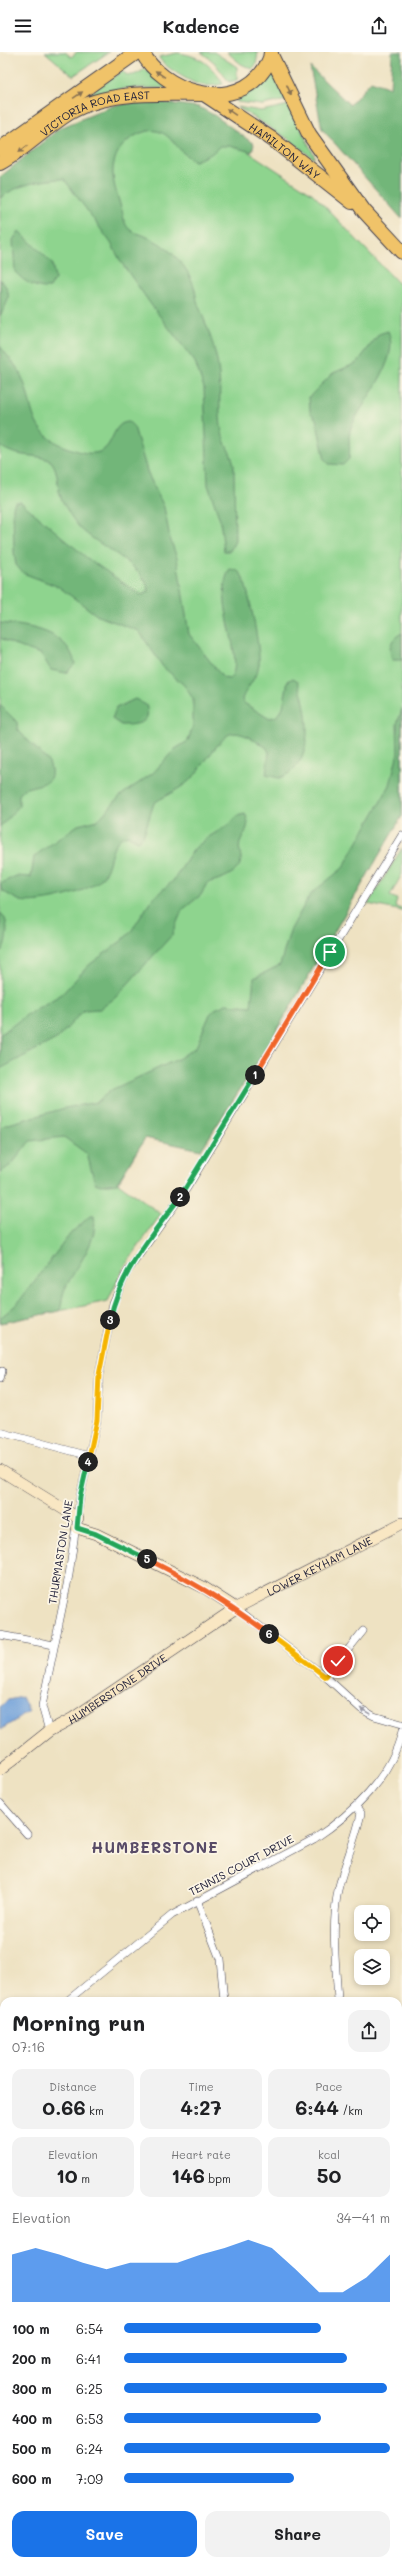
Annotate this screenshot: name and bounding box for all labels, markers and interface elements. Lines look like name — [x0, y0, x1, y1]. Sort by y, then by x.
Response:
text: Kadence — [163, 14, 239, 38]
icon: menu — [12, 15, 34, 37]
icon: share — [368, 15, 390, 37]
one-way arrow — [155, 70, 165, 78]
one-way arrow — [286, 84, 292, 95]
street label: VICTORIA ROAD EAST — [37, 86, 150, 139]
one-way arrow — [73, 91, 83, 99]
one-way arrow — [226, 108, 236, 116]
street label: HAMILTON WAY — [247, 119, 324, 182]
one-way arrow — [18, 144, 29, 153]
pin — [313, 935, 347, 969]
icon: arrive — [319, 941, 341, 963]
pin: 1 — [245, 1065, 265, 1085]
text: 1 — [253, 1067, 257, 1082]
pin: 2 — [170, 1187, 190, 1207]
text: 2 — [177, 1189, 183, 1204]
pin: 3 — [100, 1310, 120, 1330]
text: 3 — [107, 1312, 113, 1327]
pin: 4 — [78, 1452, 98, 1472]
text: 4 — [85, 1454, 91, 1469]
street label: THURMASTON LANE — [44, 1499, 76, 1605]
street label: LOWER KEYHAM LANE — [264, 1532, 375, 1599]
pin: 5 — [137, 1549, 157, 1569]
text: 5 — [144, 1551, 150, 1566]
pin: 6 — [259, 1624, 279, 1644]
text: 6 — [266, 1626, 272, 1641]
pin — [321, 1644, 355, 1678]
street label: HUMBERSTONE DRIVE — [65, 1650, 169, 1727]
icon: check — [327, 1650, 349, 1672]
one-way arrow — [359, 1707, 371, 1714]
street label: TENNIS COURT DRIVE — [186, 1831, 296, 1899]
district label: HUMBERSTONE — [91, 1837, 219, 1857]
map controls — [354, 1905, 390, 1985]
button: locate — [354, 1905, 390, 1941]
button: layers — [354, 1949, 390, 1985]
text: Morning run — [12, 2008, 145, 2037]
button: share — [348, 2010, 390, 2052]
text: 07:16 — [12, 2038, 45, 2055]
text: Distance — [49, 2079, 97, 2094]
text: Time — [188, 2079, 214, 2094]
text: Pace — [316, 2079, 342, 2094]
text: 0.66 — [42, 2094, 86, 2120]
text: 4:27 — [180, 2094, 222, 2120]
text: 6:44 — [295, 2094, 339, 2120]
text: km — [86, 2103, 104, 2118]
text: /km — [339, 2103, 363, 2118]
text: Elevation — [48, 2147, 98, 2162]
text: Heart rate — [171, 2147, 231, 2162]
text: kcal — [318, 2147, 340, 2162]
text: 10 — [56, 2162, 78, 2188]
text: 146 — [171, 2162, 205, 2188]
text: 50 — [317, 2162, 341, 2188]
text: m — [78, 2171, 90, 2186]
text: bpm — [205, 2171, 231, 2186]
text: Elevation — [12, 2209, 70, 2226]
text: 34–41 m — [336, 2209, 390, 2226]
text: 100 m — [12, 2320, 49, 2337]
text: 6:54 — [76, 2320, 103, 2337]
text: 200 m — [12, 2350, 51, 2367]
text: 6:41 — [76, 2350, 101, 2367]
text: 300 m — [12, 2380, 52, 2397]
text: 6:25 — [76, 2380, 103, 2397]
text: 400 m — [12, 2410, 52, 2427]
text: 6:53 — [76, 2410, 103, 2427]
text: 500 m — [12, 2440, 51, 2457]
text: 6:24 — [76, 2440, 103, 2457]
text: 600 m — [12, 2470, 52, 2487]
text: 7:09 — [76, 2470, 103, 2487]
button: Save — [12, 2511, 197, 2557]
button: Share — [205, 2511, 390, 2557]

